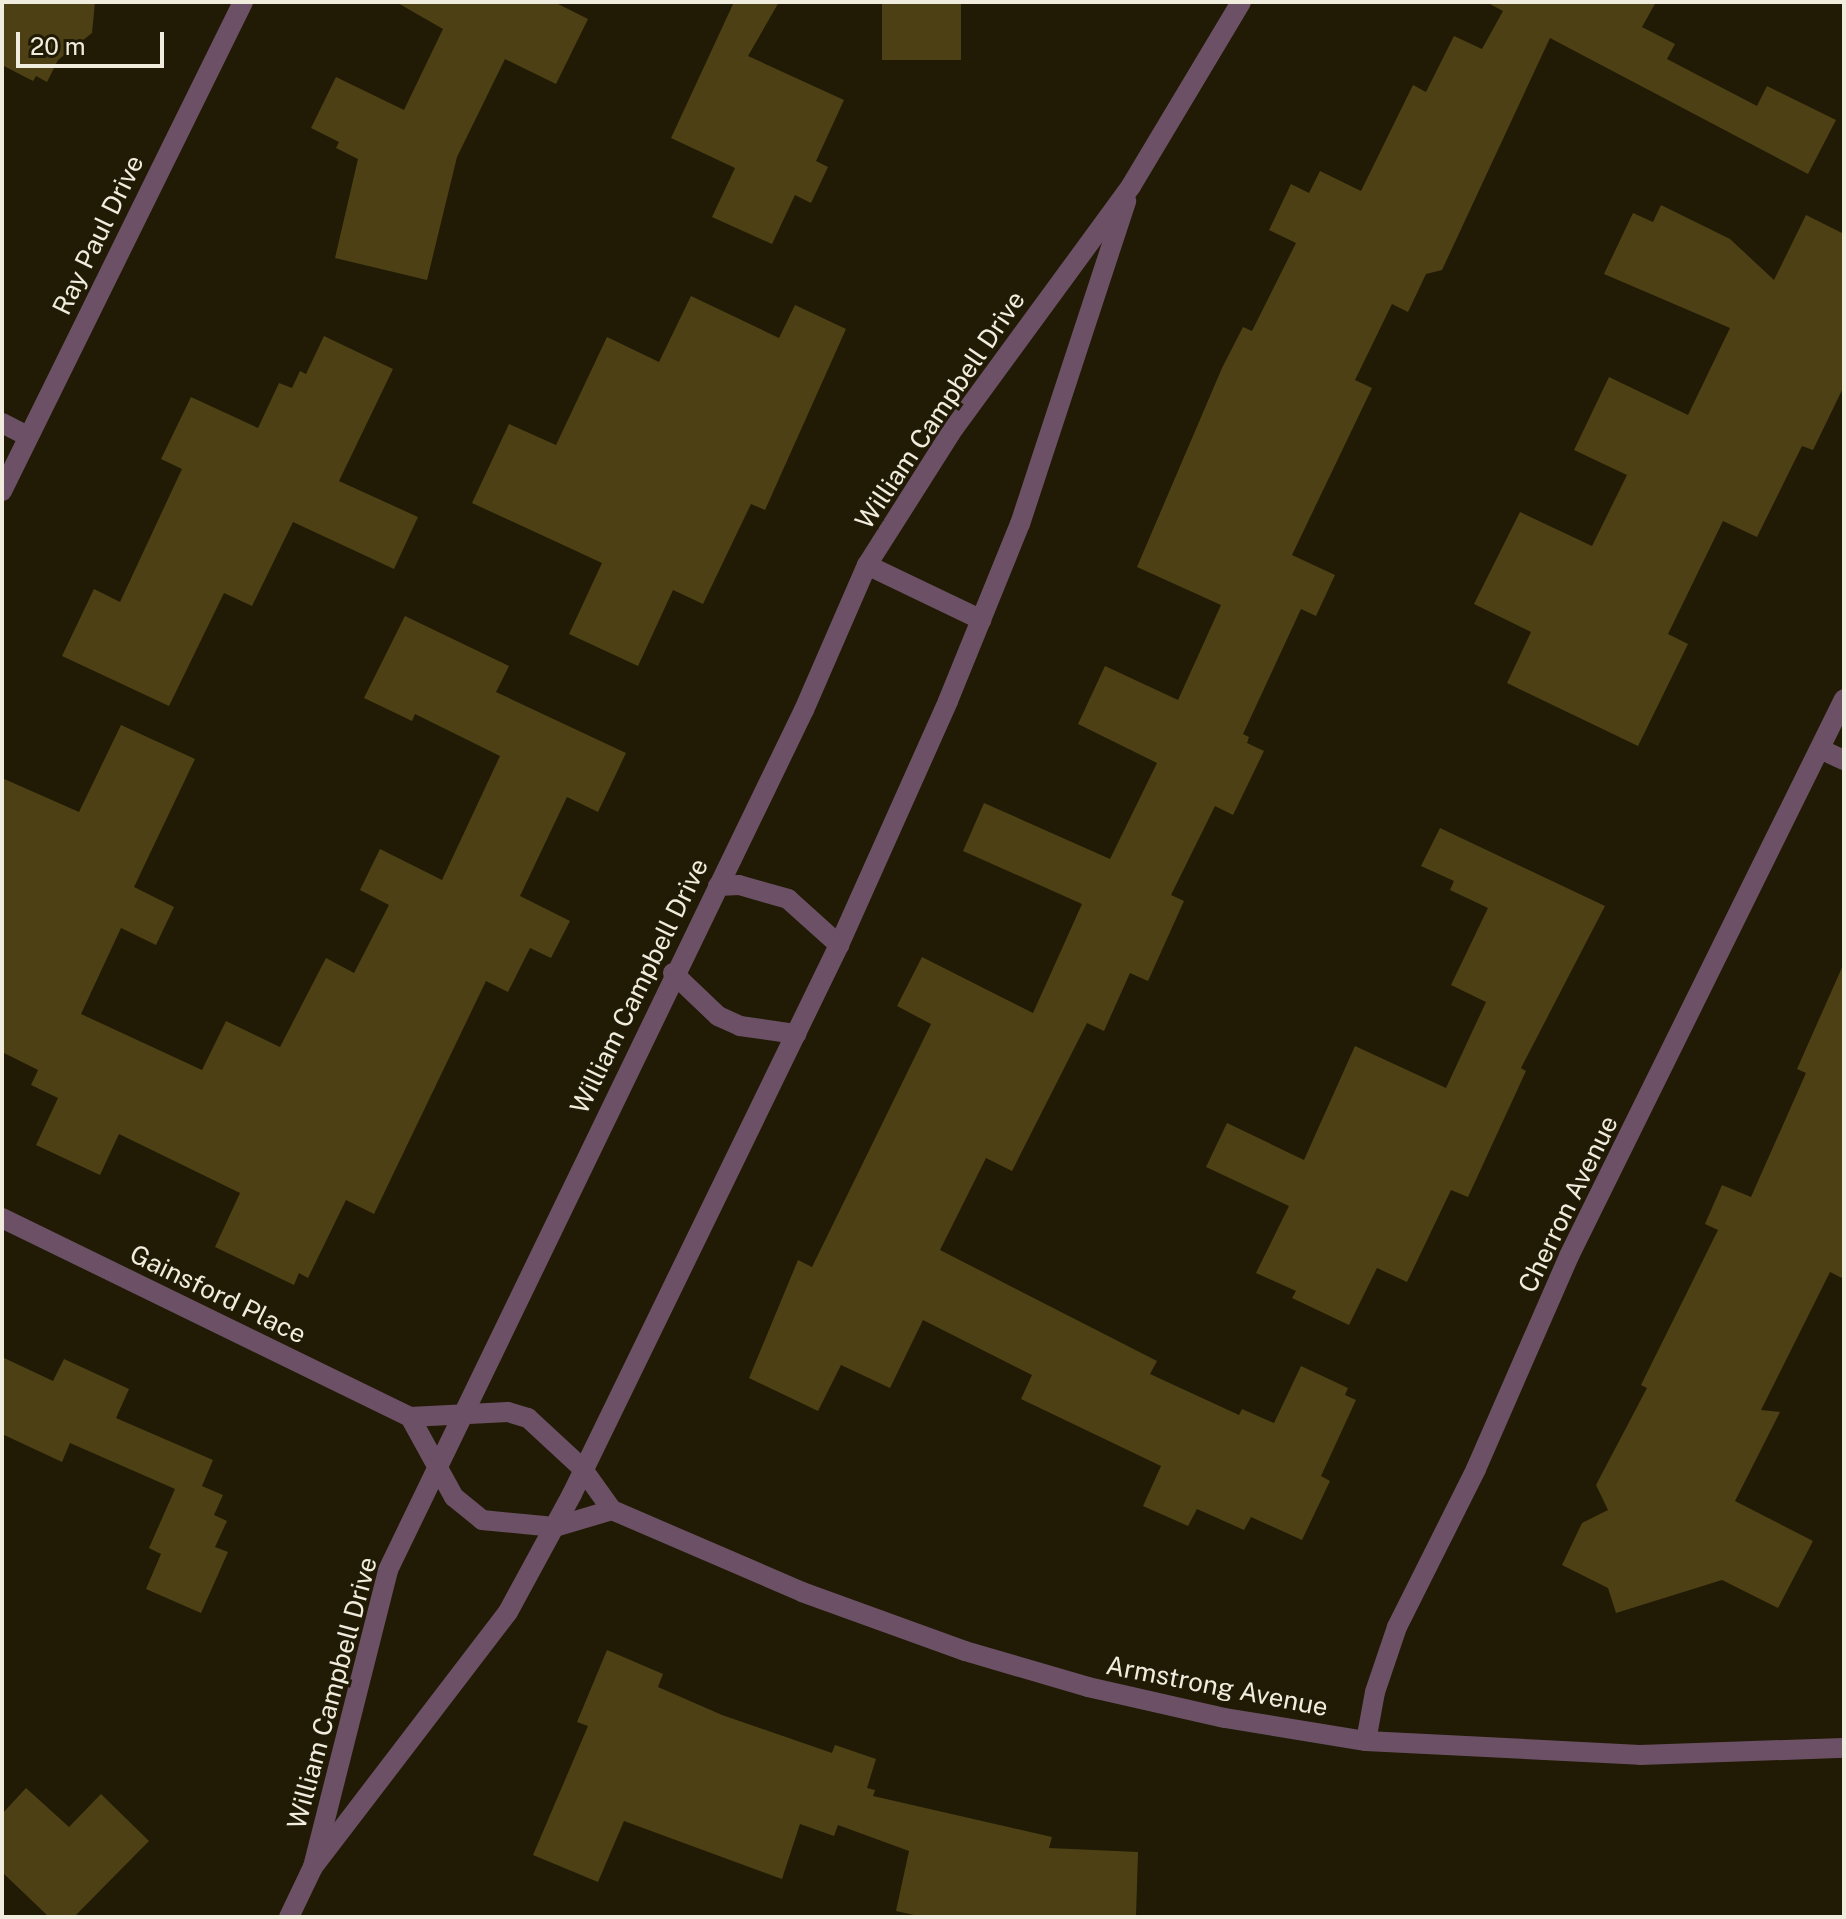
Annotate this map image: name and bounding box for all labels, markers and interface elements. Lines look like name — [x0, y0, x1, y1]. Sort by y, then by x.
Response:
scale bar — [20, 16, 168, 66]
text: 20 m — [30, 32, 86, 60]
street label: Ray Paul Drive — [46, 150, 150, 320]
street label: William Campbell Drive — [849, 285, 1031, 535]
street label: William Campbell Drive — [564, 853, 714, 1119]
street label: Cherron Avenue — [1512, 1110, 1624, 1298]
street label: Gainsford Place — [125, 1238, 311, 1350]
street label: William Campbell Drive — [281, 1554, 383, 1832]
street label: Armstrong Avenue — [1103, 1649, 1331, 1723]

